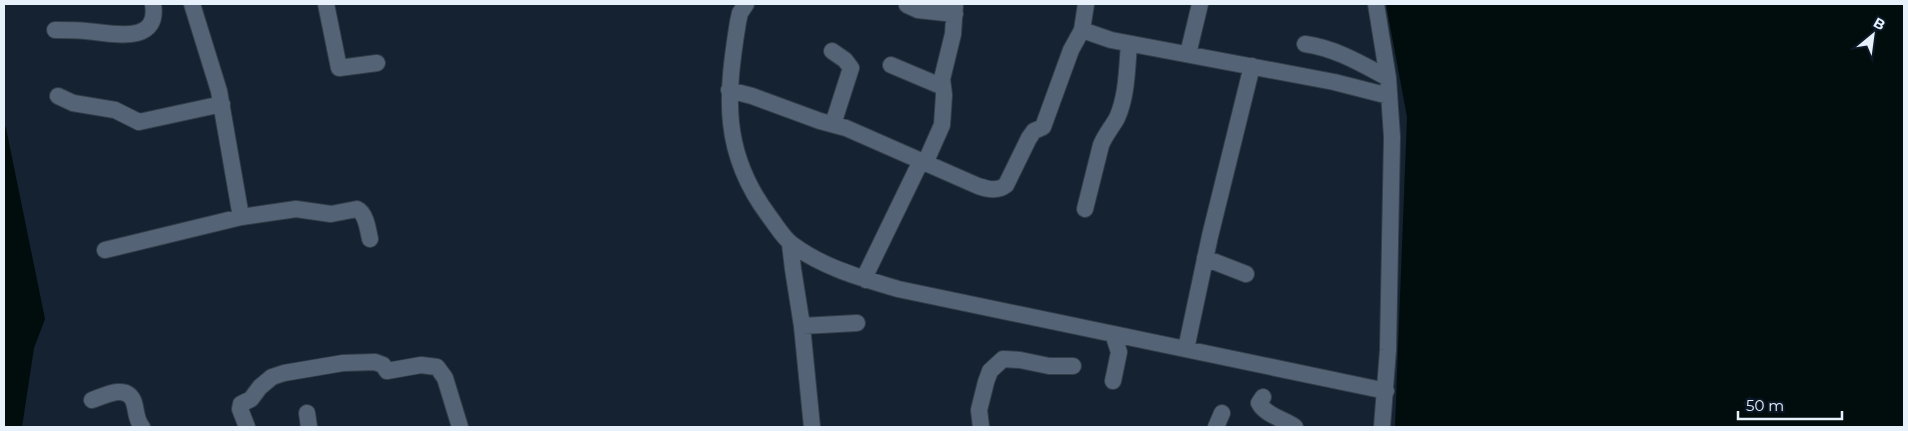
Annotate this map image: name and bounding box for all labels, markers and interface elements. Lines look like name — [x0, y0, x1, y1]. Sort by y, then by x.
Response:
north arrow — [1848, 10, 1898, 60]
text: B — [1870, 13, 1889, 34]
scale bar — [1738, 388, 1842, 420]
text: 50 m — [1746, 396, 1784, 415]

